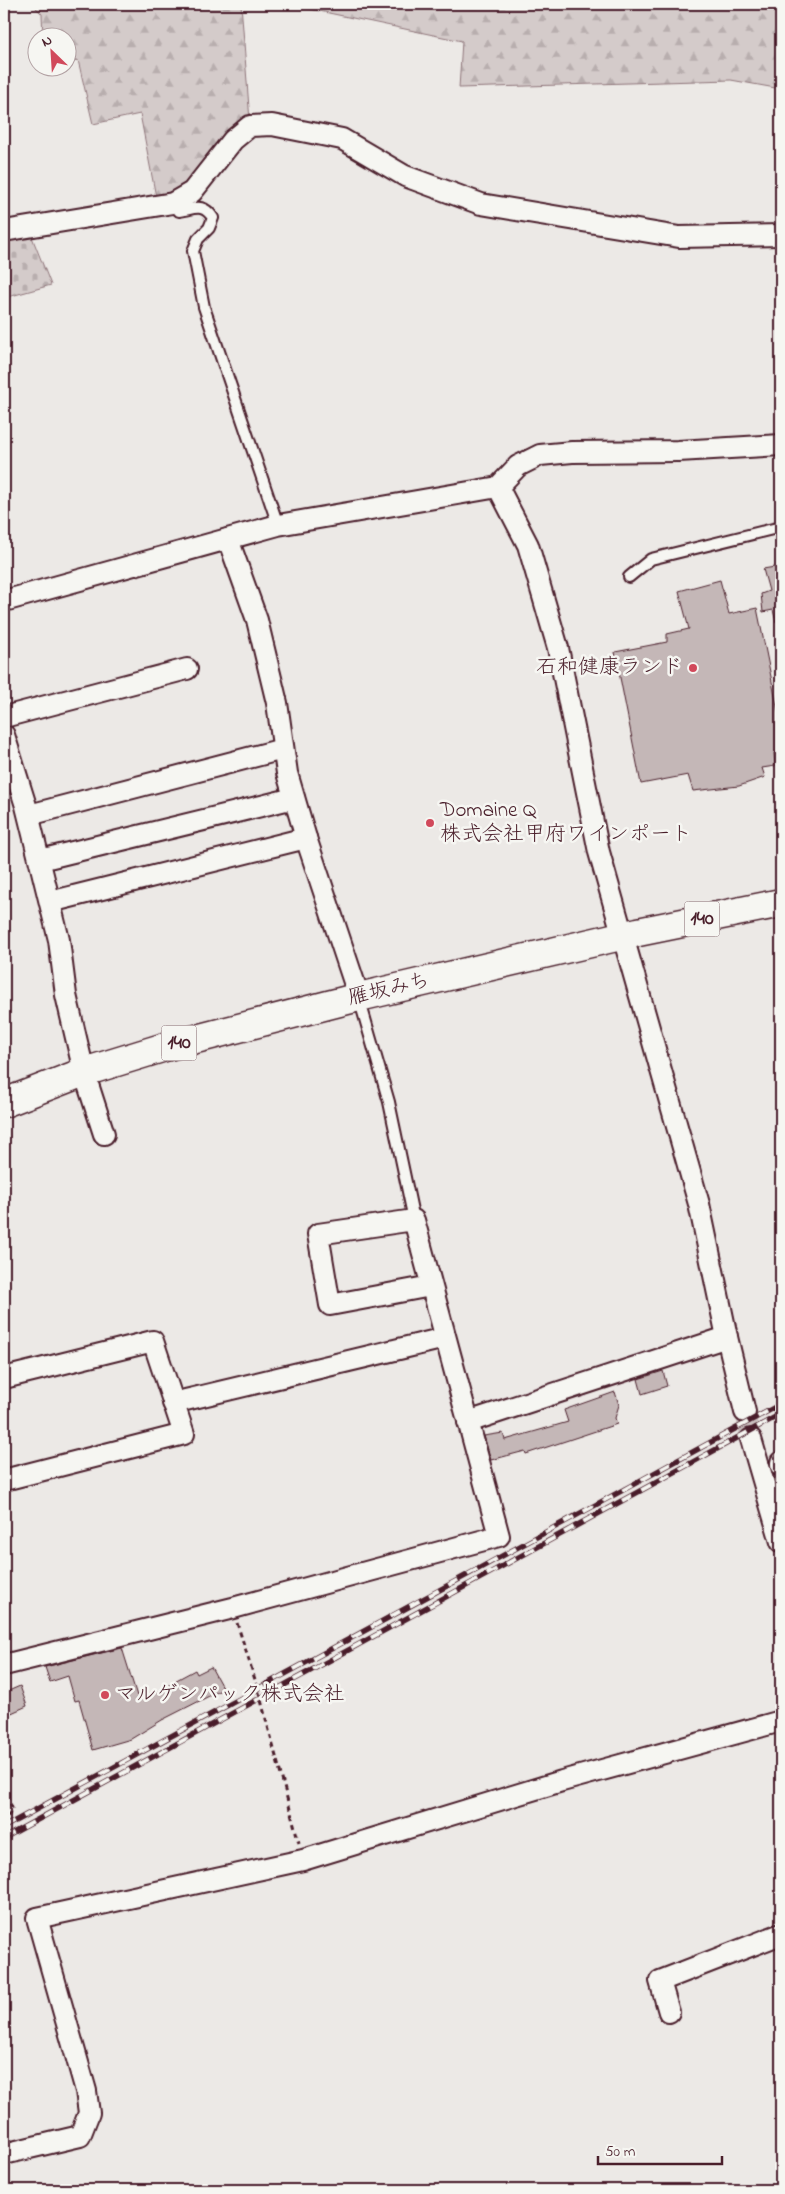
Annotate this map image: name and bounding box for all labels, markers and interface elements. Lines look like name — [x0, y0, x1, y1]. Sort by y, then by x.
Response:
north arrow — [28, 28, 78, 78]
text: N — [38, 30, 56, 53]
place label: 石和健康ランド — [536, 653, 683, 683]
marker: 石和健康ランド — [687, 662, 699, 674]
place label: Domaine Q 株式会社甲府ワインポート — [439, 796, 692, 850]
marker: Domaine Q 株式会社甲府ワインポート — [424, 817, 436, 829]
road number: 140 — [684, 902, 720, 936]
street label: 雁坂みち — [345, 966, 433, 1014]
road number: 140 — [162, 1026, 196, 1060]
place label: マルゲンパック株式会社 — [115, 1680, 345, 1710]
marker: マルゲンパック株式会社 — [99, 1689, 111, 1701]
scale bar — [598, 2134, 721, 2166]
text: 50 m — [605, 2141, 636, 2163]

